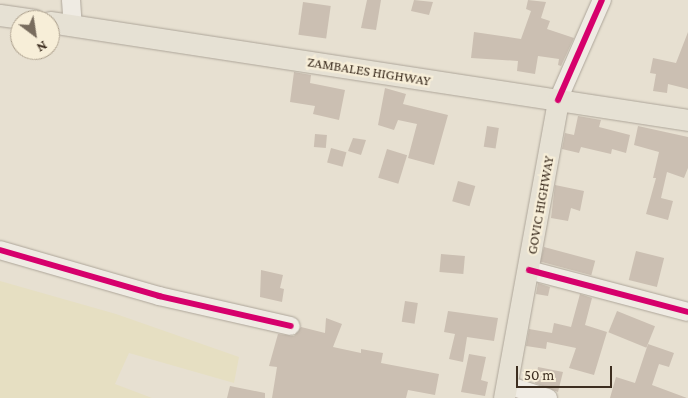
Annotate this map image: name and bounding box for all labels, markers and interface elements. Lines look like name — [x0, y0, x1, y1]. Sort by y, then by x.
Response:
north arrow — [10, 10, 60, 60]
text: N — [34, 38, 50, 56]
street label: ZAMBALES HIGHWAY — [306, 53, 432, 89]
street label: GOVIC HIGHWAY — [523, 154, 557, 256]
scale bar — [518, 356, 614, 388]
text: 50 m — [524, 367, 554, 383]

